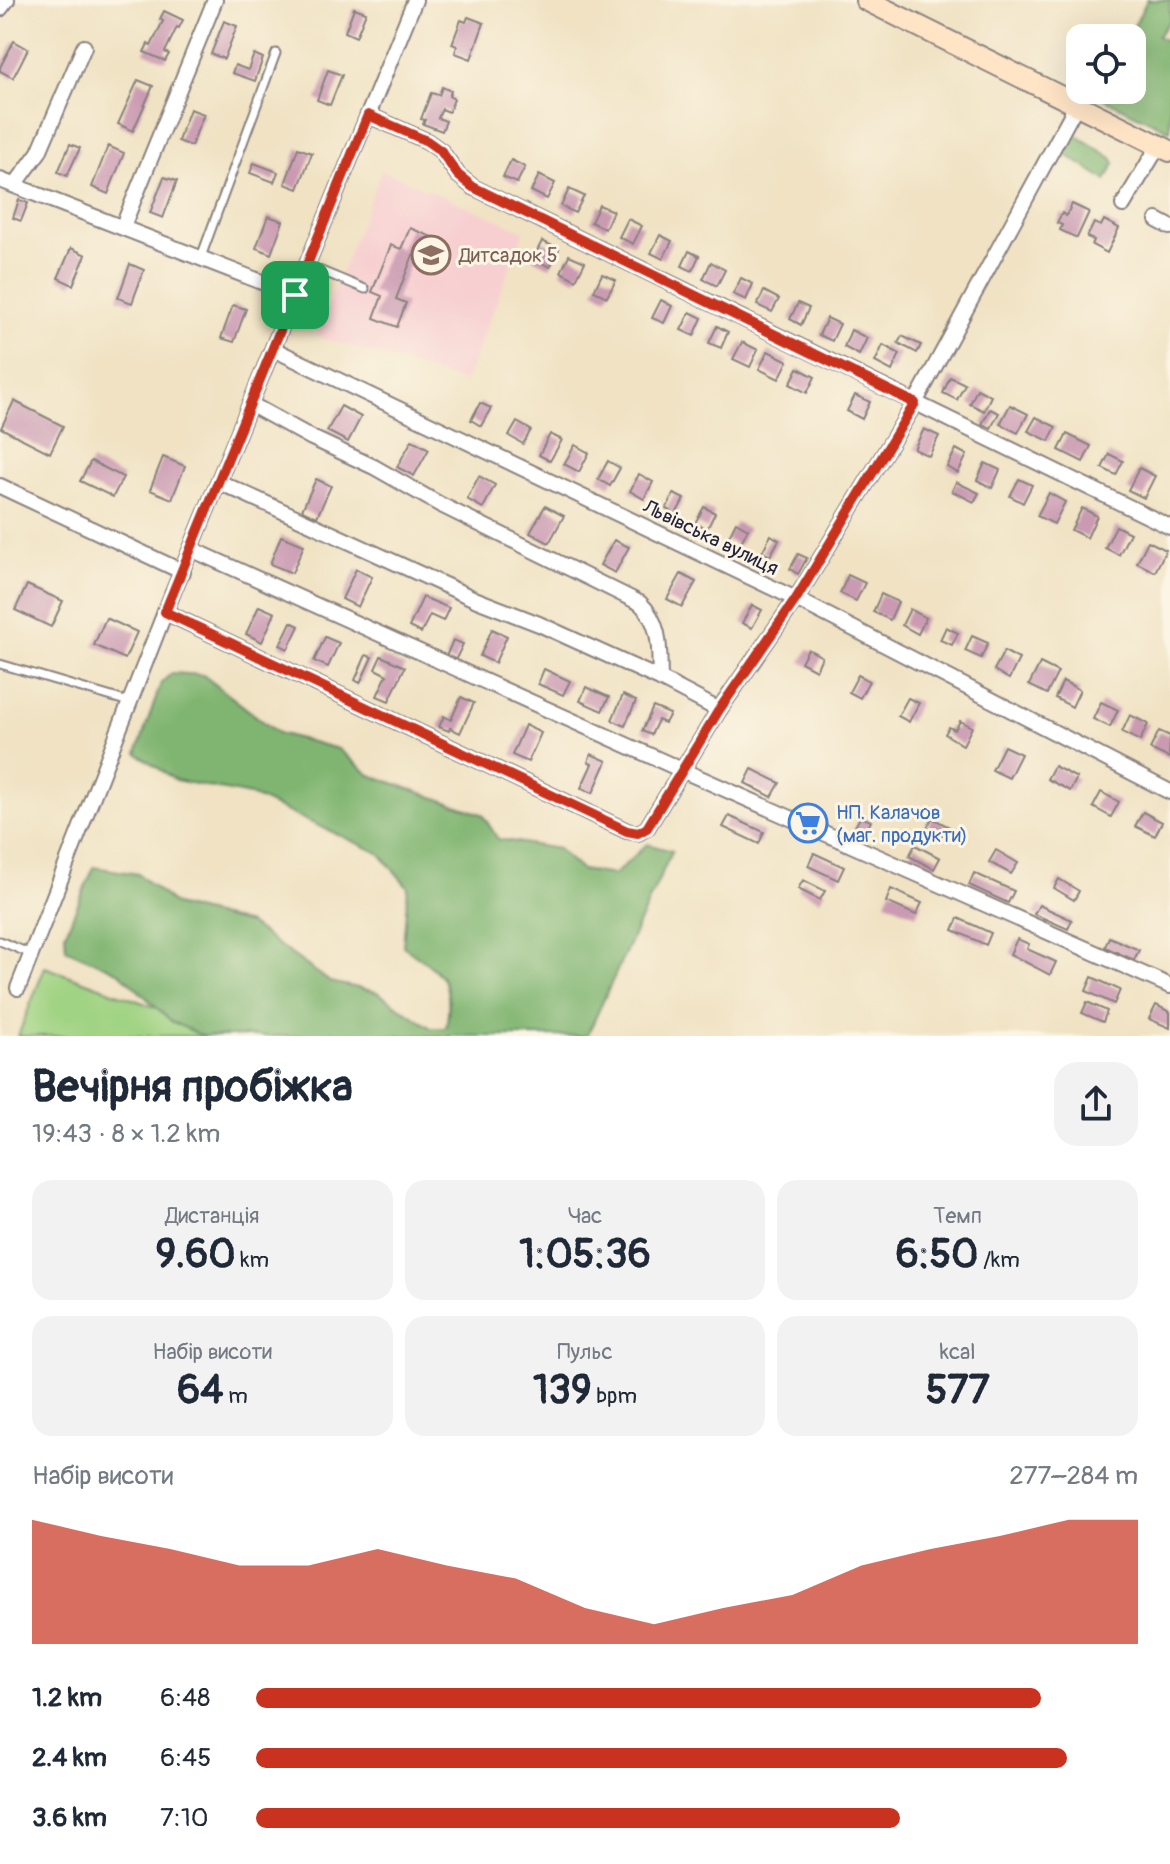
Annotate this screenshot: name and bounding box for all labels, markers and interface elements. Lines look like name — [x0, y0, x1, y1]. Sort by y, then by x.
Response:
map controls — [1066, 24, 1146, 104]
button: locate — [1066, 24, 1146, 104]
school or university icon: Дитсадок 5 — [410, 234, 452, 276]
place label: Дитсадок 5 — [458, 243, 558, 268]
pin — [261, 261, 329, 329]
icon: arrive — [273, 273, 317, 317]
street label: Львівська вулиця — [638, 493, 783, 581]
place label: НП. Калачов (маг. продукти) — [836, 800, 968, 848]
supermarket icon: НП. Калачов (маг. продукти) — [787, 802, 829, 844]
text: Вечірня пробіжка — [32, 1060, 353, 1115]
button: share — [1054, 1062, 1138, 1146]
text: 19:43 · 8 × 1.2 km — [32, 1118, 220, 1150]
text: Дистанція — [165, 1202, 259, 1230]
text: Час — [568, 1202, 602, 1230]
text: Темп — [933, 1202, 982, 1230]
text: 9.60 — [156, 1230, 236, 1279]
text: 1:05:36 — [519, 1230, 651, 1279]
text: 6:50 — [895, 1230, 978, 1279]
text: km — [236, 1246, 269, 1274]
text: /km — [978, 1246, 1020, 1274]
text: Набір висоти — [153, 1338, 272, 1366]
text: Пульс — [557, 1338, 613, 1366]
text: kcal — [940, 1338, 976, 1366]
text: 64 — [177, 1366, 223, 1415]
text: 139 — [533, 1366, 592, 1415]
text: 577 — [926, 1366, 990, 1415]
text: m — [223, 1382, 248, 1410]
text: bpm — [592, 1382, 637, 1410]
text: Набір висоти — [32, 1460, 173, 1492]
text: 277–284 m — [1009, 1460, 1138, 1492]
text: 1.2 km — [32, 1682, 102, 1714]
text: 6:48 — [160, 1682, 210, 1714]
text: 2.4 km — [32, 1742, 107, 1774]
text: 6:45 — [160, 1742, 211, 1774]
text: 3.6 km — [32, 1802, 107, 1834]
text: 7:10 — [160, 1802, 209, 1834]

